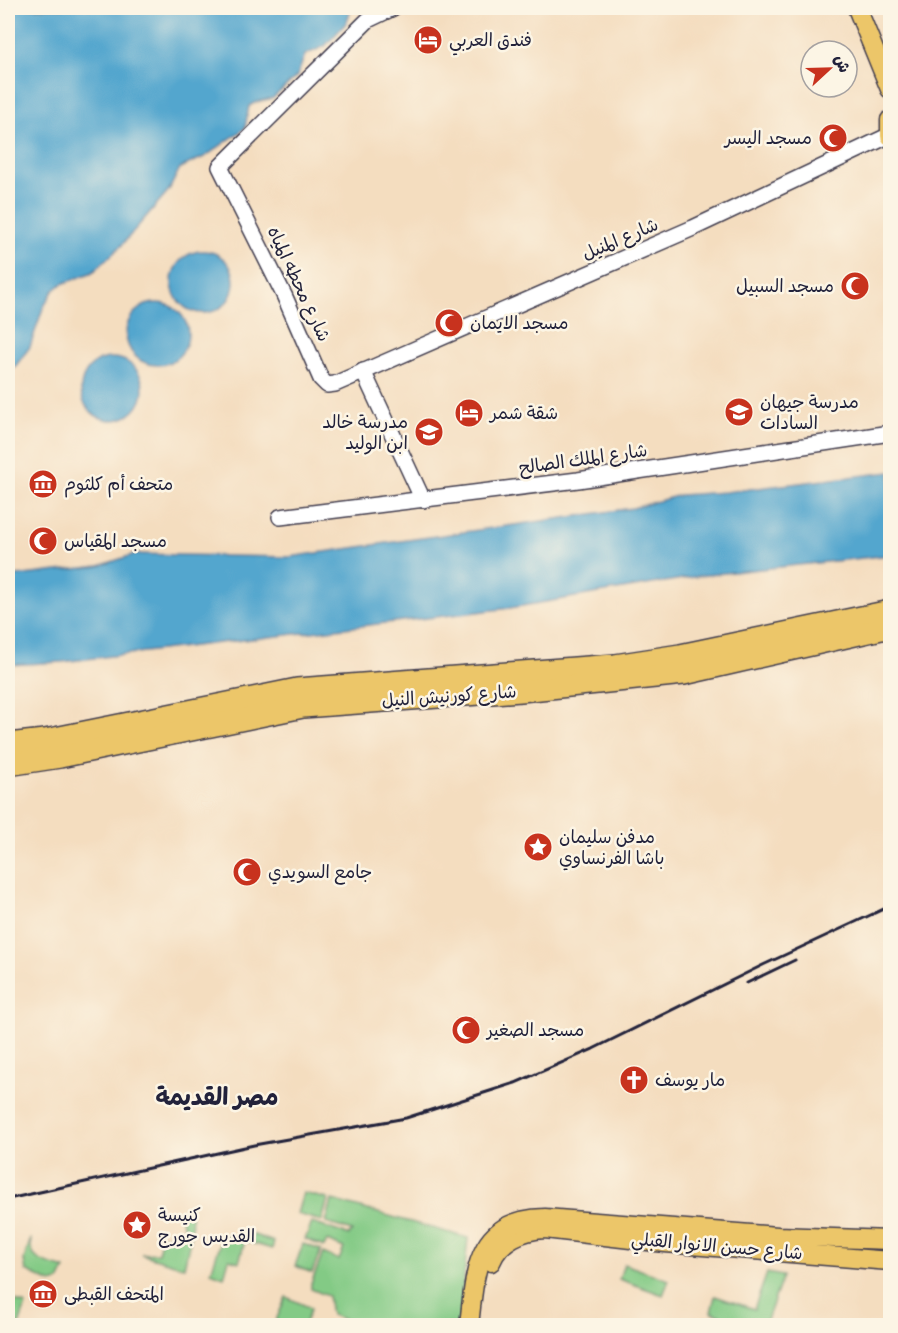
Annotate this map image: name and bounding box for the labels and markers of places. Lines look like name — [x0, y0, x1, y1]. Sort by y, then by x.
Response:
hotel icon: فندق العربي — [412, 24, 444, 56]
place label: فندق العربي — [449, 27, 532, 56]
mosque icon: مسجد اليسر — [817, 122, 849, 154]
place label: مسجد اليسر — [723, 125, 812, 150]
mosque icon: مسجد السبيل — [839, 270, 871, 302]
place label: مسجد السبيل — [736, 273, 834, 298]
mosque icon: مسجد الايمان — [433, 307, 465, 339]
place label: مسجد الايمان — [470, 310, 568, 335]
place label: مدرسة جيهان السادات — [760, 389, 859, 435]
school or university icon: مدرسة جيهان السادات — [723, 396, 755, 428]
hotel icon: شقة شمر — [453, 397, 485, 429]
place label: شقة شمر — [488, 400, 558, 425]
place label: مدرسة خالد ابن الوليد — [322, 409, 408, 455]
school or university icon: مدرسة خالد ابن الوليد — [413, 416, 445, 448]
museum icon: متحف أم كلثوم — [27, 468, 59, 500]
place label: متحف أم كلثوم — [64, 471, 173, 498]
mosque icon: مسجد المقياس — [27, 525, 59, 557]
place label: مسجد المقياس — [64, 528, 167, 553]
place label: مدفن سليمان باشا الفرنساوي — [559, 824, 665, 871]
place icon: مدفن سليمان باشا الفرنساوي — [522, 831, 554, 863]
mosque icon: جامع السويدي — [231, 856, 263, 888]
place label: جامع السويدي — [268, 859, 372, 885]
mosque icon: مسجد الصغير — [450, 1014, 482, 1046]
place label: مسجد الصغير — [485, 1017, 584, 1042]
church icon: مار يوسف — [618, 1064, 650, 1096]
place label: مار يوسف — [655, 1067, 725, 1092]
place label: كنيسة القديس جورج — [158, 1202, 255, 1248]
place icon: كنيسة القديس جورج — [121, 1209, 153, 1241]
museum icon: المتحف القبطى — [27, 1278, 59, 1310]
place label: المتحف القبطى — [64, 1281, 164, 1306]

